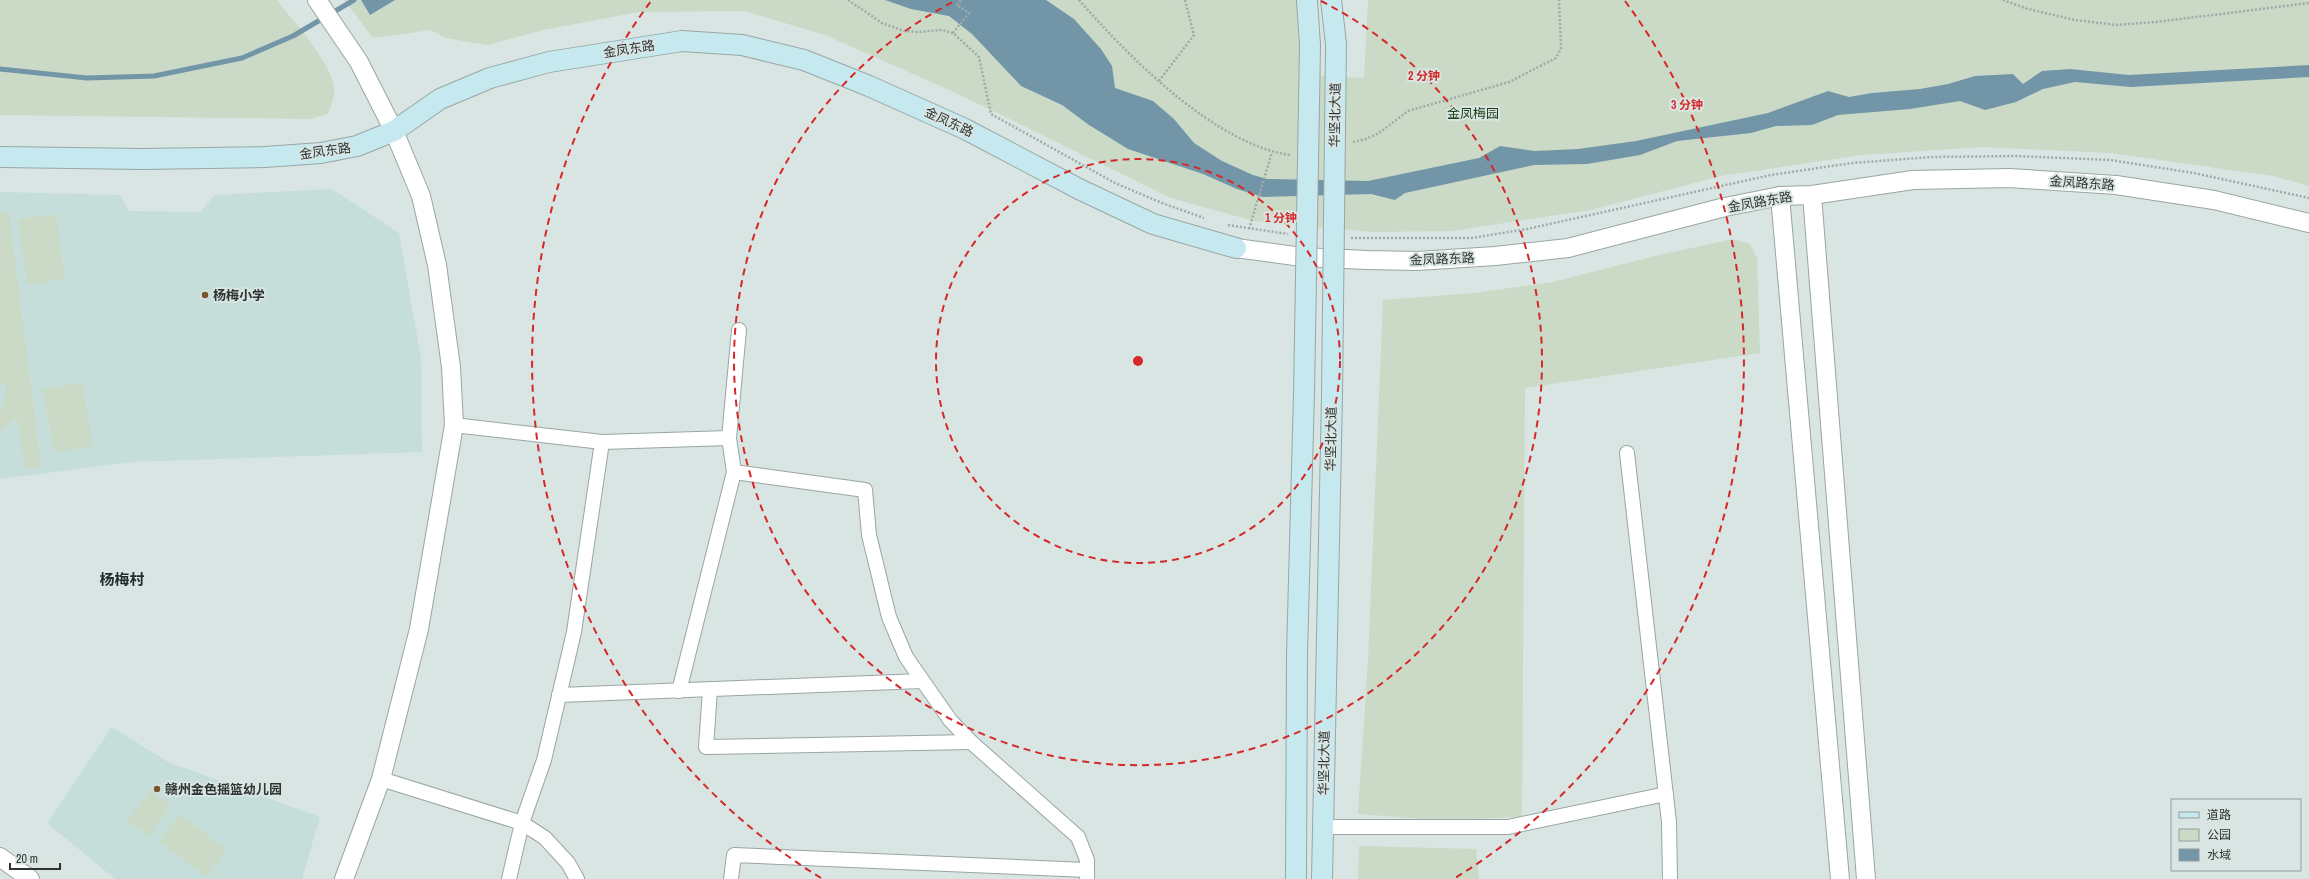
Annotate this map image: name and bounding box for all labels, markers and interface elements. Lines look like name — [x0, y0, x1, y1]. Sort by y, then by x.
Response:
street label: 金凤东路 — [602, 37, 656, 61]
text: 2 分钟 — [1408, 68, 1440, 84]
street label: 华坚北大道 — [1326, 82, 1344, 148]
text: 3 分钟 — [1671, 97, 1703, 113]
street label: 金凤东路 — [922, 103, 976, 141]
park label: 金凤梅园 — [1447, 105, 1499, 122]
street label: 金凤东路 — [298, 139, 352, 163]
street label: 金凤路东路 — [2049, 172, 2115, 194]
street label: 金凤路东路 — [1727, 188, 1793, 216]
text: 1 分钟 — [1265, 210, 1297, 226]
street label: 金凤路东路 — [1409, 249, 1475, 269]
place label: 杨梅小学 — [213, 287, 265, 304]
marker: 杨梅小学 — [200, 290, 210, 300]
centre of rings — [1131, 354, 1145, 368]
street label: 华坚北大道 — [1322, 406, 1340, 472]
district label: 杨梅村 — [99, 569, 145, 590]
street label: 华坚北大道 — [1315, 730, 1333, 796]
place label: 赣州金色摇篮幼儿园 — [165, 781, 282, 798]
marker: 赣州金色摇篮幼儿园 — [152, 784, 162, 794]
legend — [2171, 799, 2301, 871]
text: 道路 — [2207, 807, 2231, 823]
text: 公园 — [2207, 827, 2231, 843]
scale bar — [10, 845, 60, 871]
text: 水域 — [2207, 847, 2231, 863]
text: 20 m — [16, 851, 38, 867]

